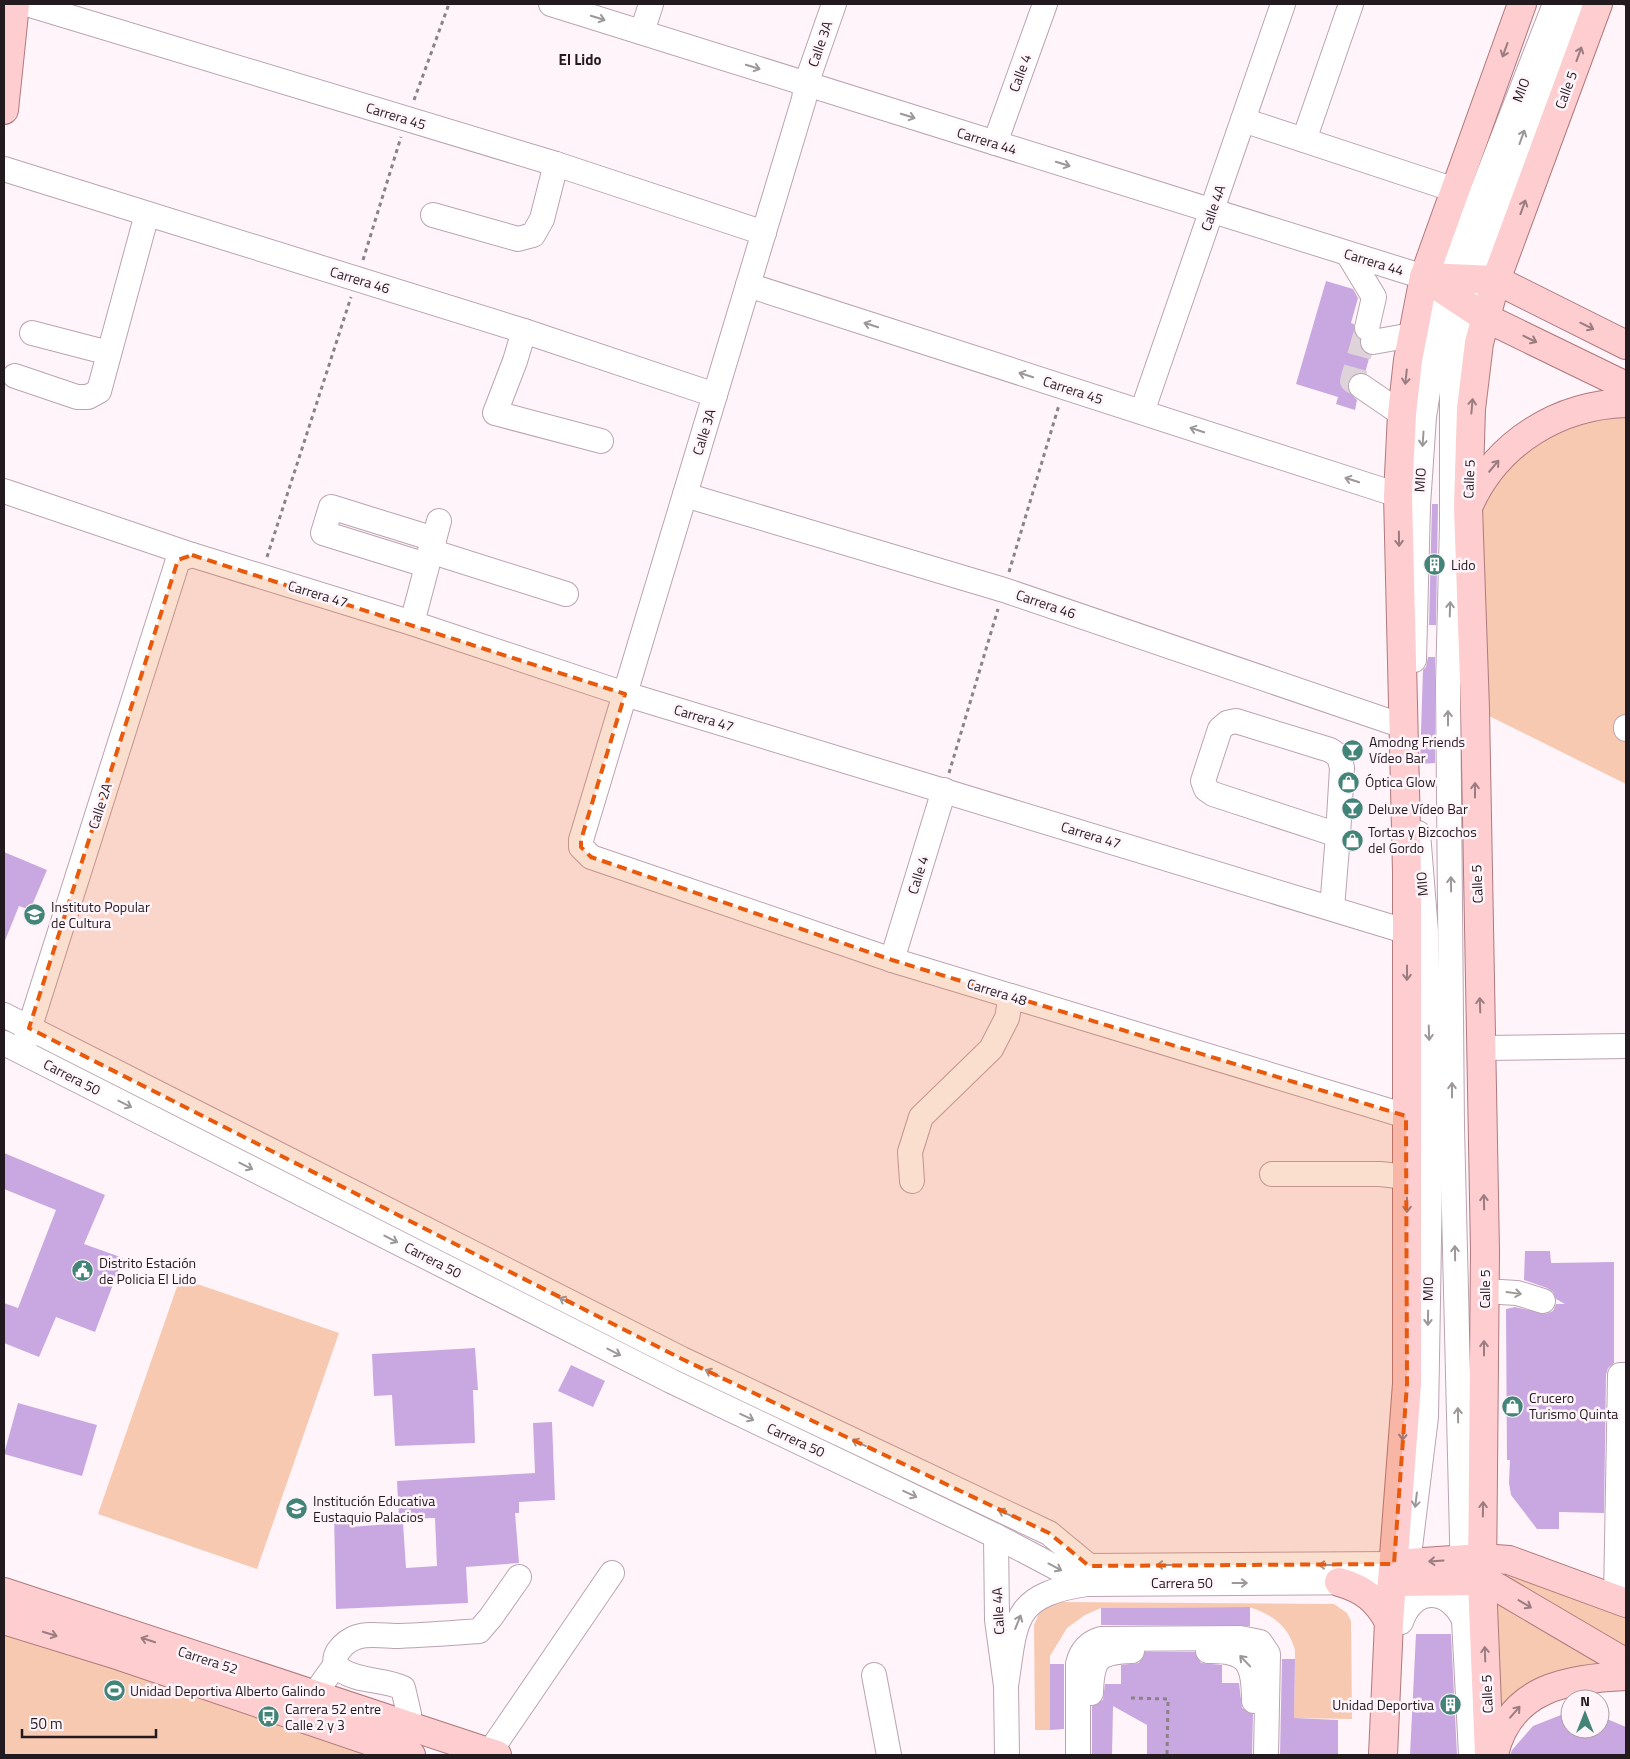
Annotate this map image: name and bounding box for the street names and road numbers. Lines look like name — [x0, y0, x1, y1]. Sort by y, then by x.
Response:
street label: Calle 3A — [802, 17, 837, 70]
street label: Calle 4 — [1003, 51, 1036, 95]
street label: Calle 5 — [1549, 68, 1582, 112]
street label: MIO — [1506, 75, 1535, 105]
street label: Carrera 45 — [363, 96, 429, 135]
street label: Carrera 44 — [954, 121, 1020, 160]
street label: Calle 4A — [1195, 181, 1230, 234]
street label: Carrera 44 — [1341, 242, 1407, 281]
street label: Carrera 46 — [327, 260, 393, 299]
street label: Carrera 45 — [1040, 370, 1106, 409]
street label: Calle 3A — [687, 405, 721, 458]
street label: Calle 5 — [1457, 459, 1480, 499]
street label: MIO — [1408, 467, 1431, 493]
street label: Carrera 47 — [285, 574, 351, 613]
street label: Carrera 46 — [1013, 584, 1079, 624]
street label: Carrera 47 — [671, 698, 737, 737]
street label: Calle 2A — [82, 779, 117, 832]
street label: Carrera 47 — [1058, 815, 1124, 854]
street label: Calle 4 — [902, 853, 933, 897]
street label: Calle 5 — [1465, 864, 1488, 904]
street label: MIO — [1410, 871, 1433, 897]
street label: Carrera 48 — [964, 972, 1030, 1011]
street label: Carrera 50 — [40, 1053, 105, 1100]
street label: Carrera 50 — [401, 1236, 466, 1283]
street label: Calle 5 — [1474, 1269, 1495, 1309]
street label: MIO — [1417, 1277, 1438, 1301]
street label: Carrera 50 — [764, 1417, 829, 1462]
street label: Carrera 50 — [1151, 1572, 1213, 1593]
street label: Calle 4A — [986, 1586, 1009, 1635]
street label: Carrera 52 — [175, 1640, 241, 1679]
street label: Calle 5 — [1475, 1674, 1498, 1714]

